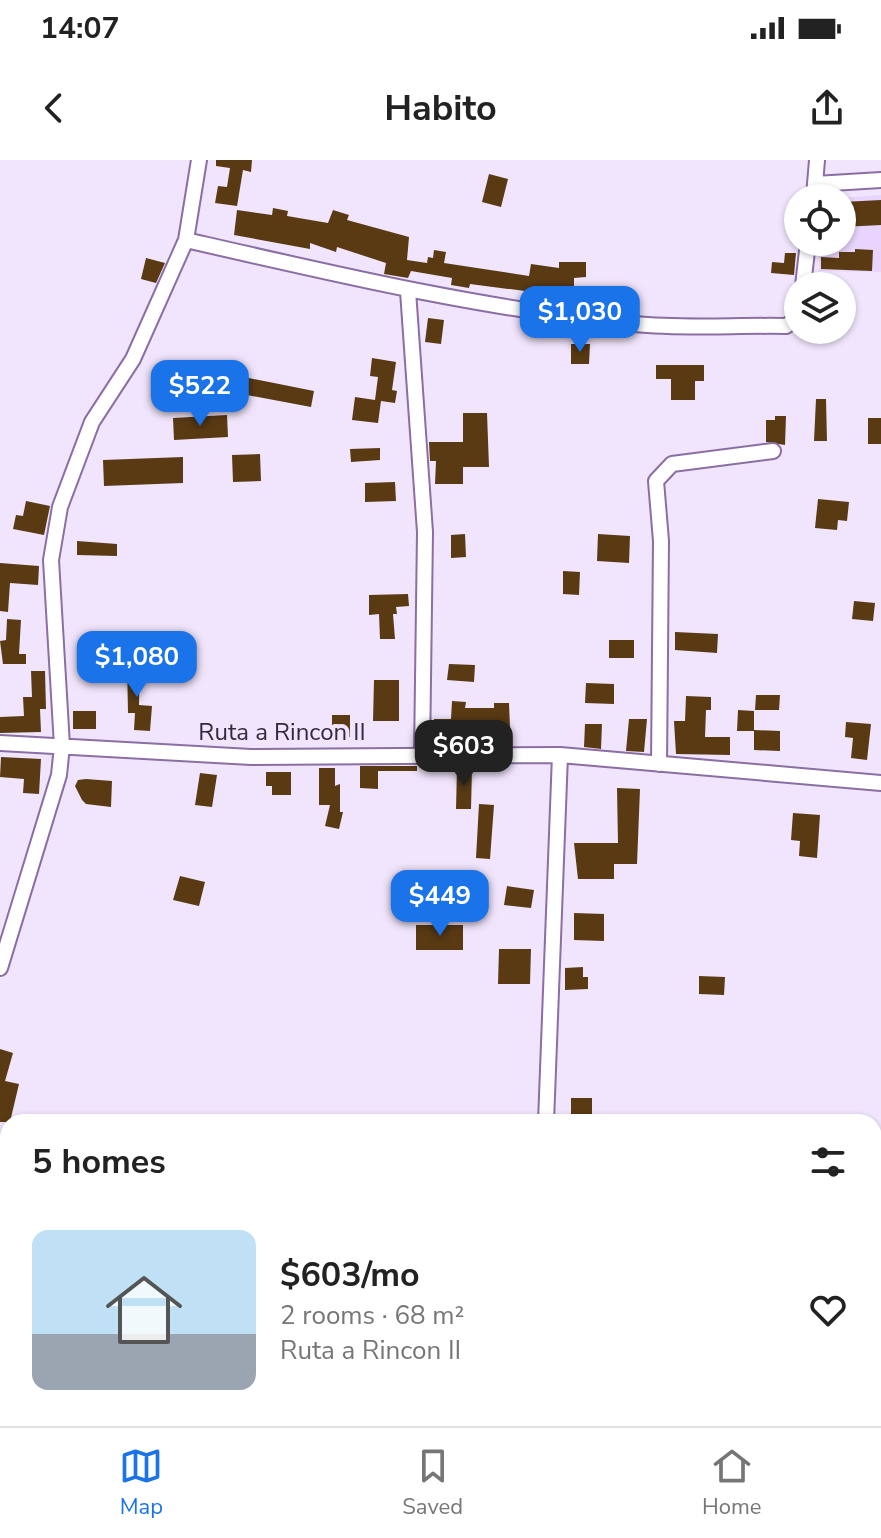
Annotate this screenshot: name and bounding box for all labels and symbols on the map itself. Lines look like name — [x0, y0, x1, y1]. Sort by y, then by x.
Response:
pin: $1,030 — [515, 286, 645, 354]
pin: $522 — [153, 360, 247, 428]
pin: $1,080 — [72, 631, 202, 699]
street label: Ruta a Rincon II — [198, 716, 366, 748]
pin: $603 — [417, 720, 511, 788]
pin: $449 — [393, 870, 487, 938]

